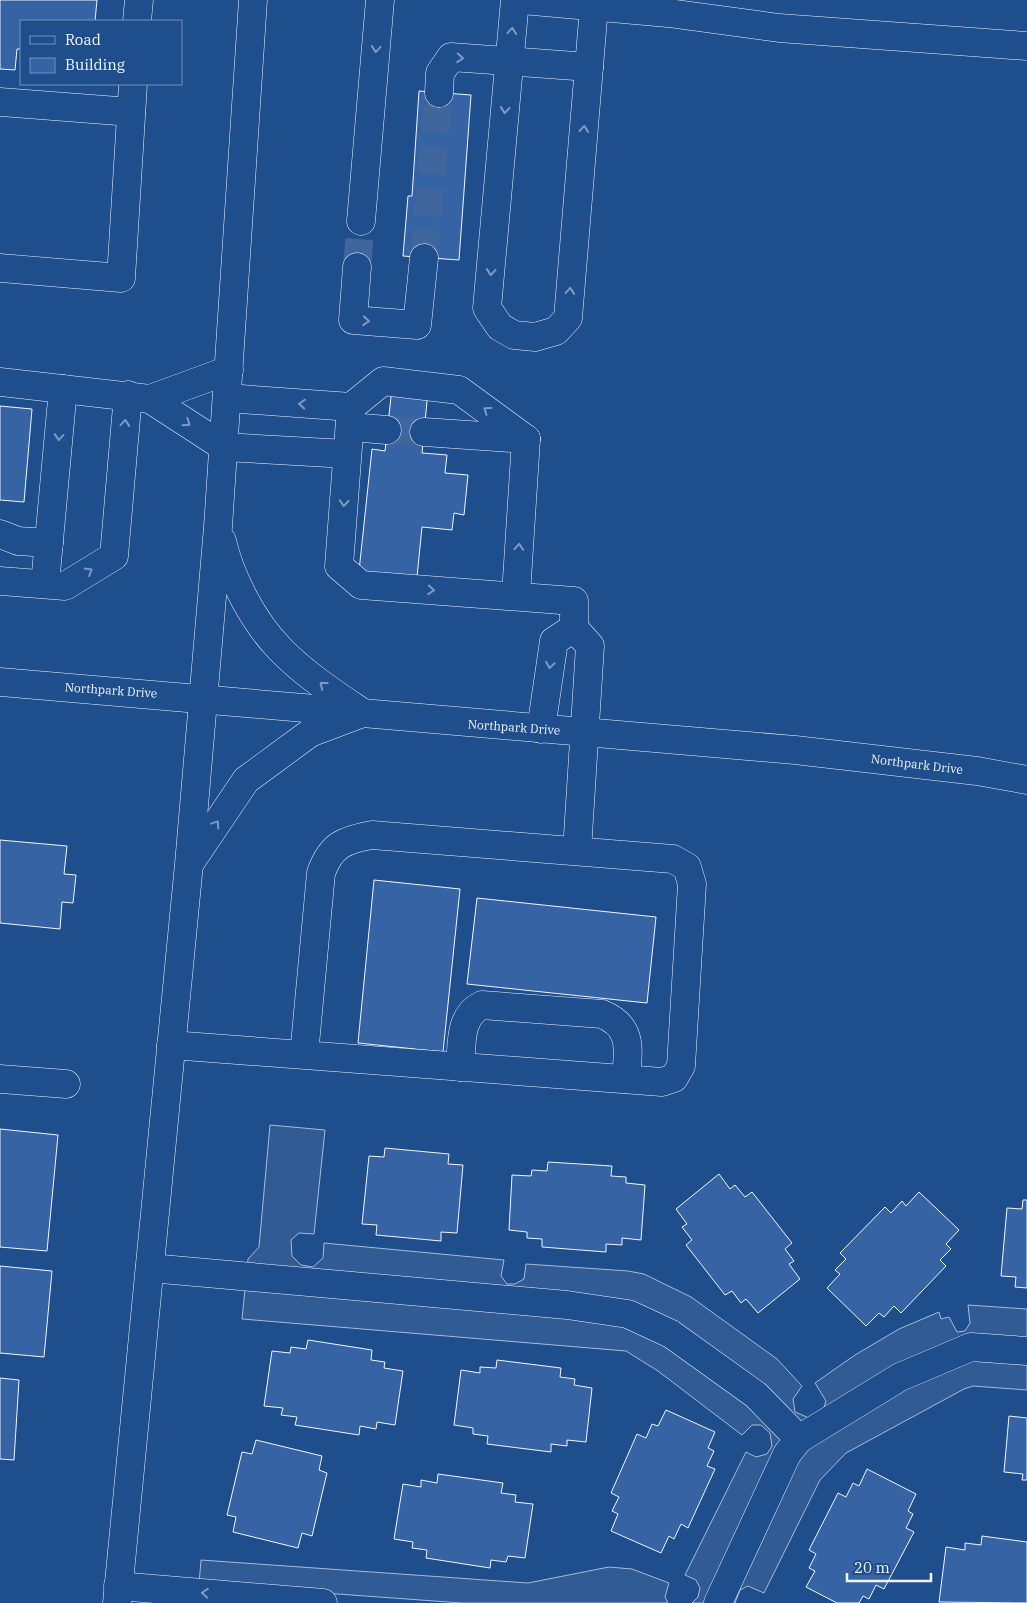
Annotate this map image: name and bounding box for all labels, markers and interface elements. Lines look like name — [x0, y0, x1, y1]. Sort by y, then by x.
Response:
legend — [20, 20, 182, 85]
one-way arrow — [507, 27, 518, 35]
text: Road — [65, 30, 101, 49]
one-way arrow — [371, 45, 382, 53]
one-way arrow — [456, 52, 464, 63]
text: Building — [65, 55, 125, 74]
one-way arrow — [500, 106, 511, 114]
one-way arrow — [578, 125, 589, 133]
one-way arrow — [485, 268, 496, 276]
one-way arrow — [564, 287, 575, 295]
one-way arrow — [362, 315, 370, 326]
one-way arrow — [298, 398, 306, 409]
one-way arrow — [484, 408, 493, 416]
one-way arrow — [181, 417, 191, 426]
one-way arrow — [120, 419, 131, 427]
one-way arrow — [53, 433, 64, 441]
one-way arrow — [338, 499, 349, 507]
one-way arrow — [514, 542, 525, 550]
one-way arrow — [84, 568, 93, 578]
one-way arrow — [427, 584, 435, 595]
one-way arrow — [546, 661, 556, 670]
street label: Northpark Drive — [64, 679, 158, 701]
one-way arrow — [320, 683, 329, 691]
street label: Northpark Drive — [467, 716, 561, 738]
street label: Northpark Drive — [870, 751, 964, 777]
one-way arrow — [210, 820, 220, 829]
scale bar — [847, 1550, 931, 1582]
text: 20 m — [854, 1558, 890, 1577]
one-way arrow — [201, 1588, 209, 1599]

